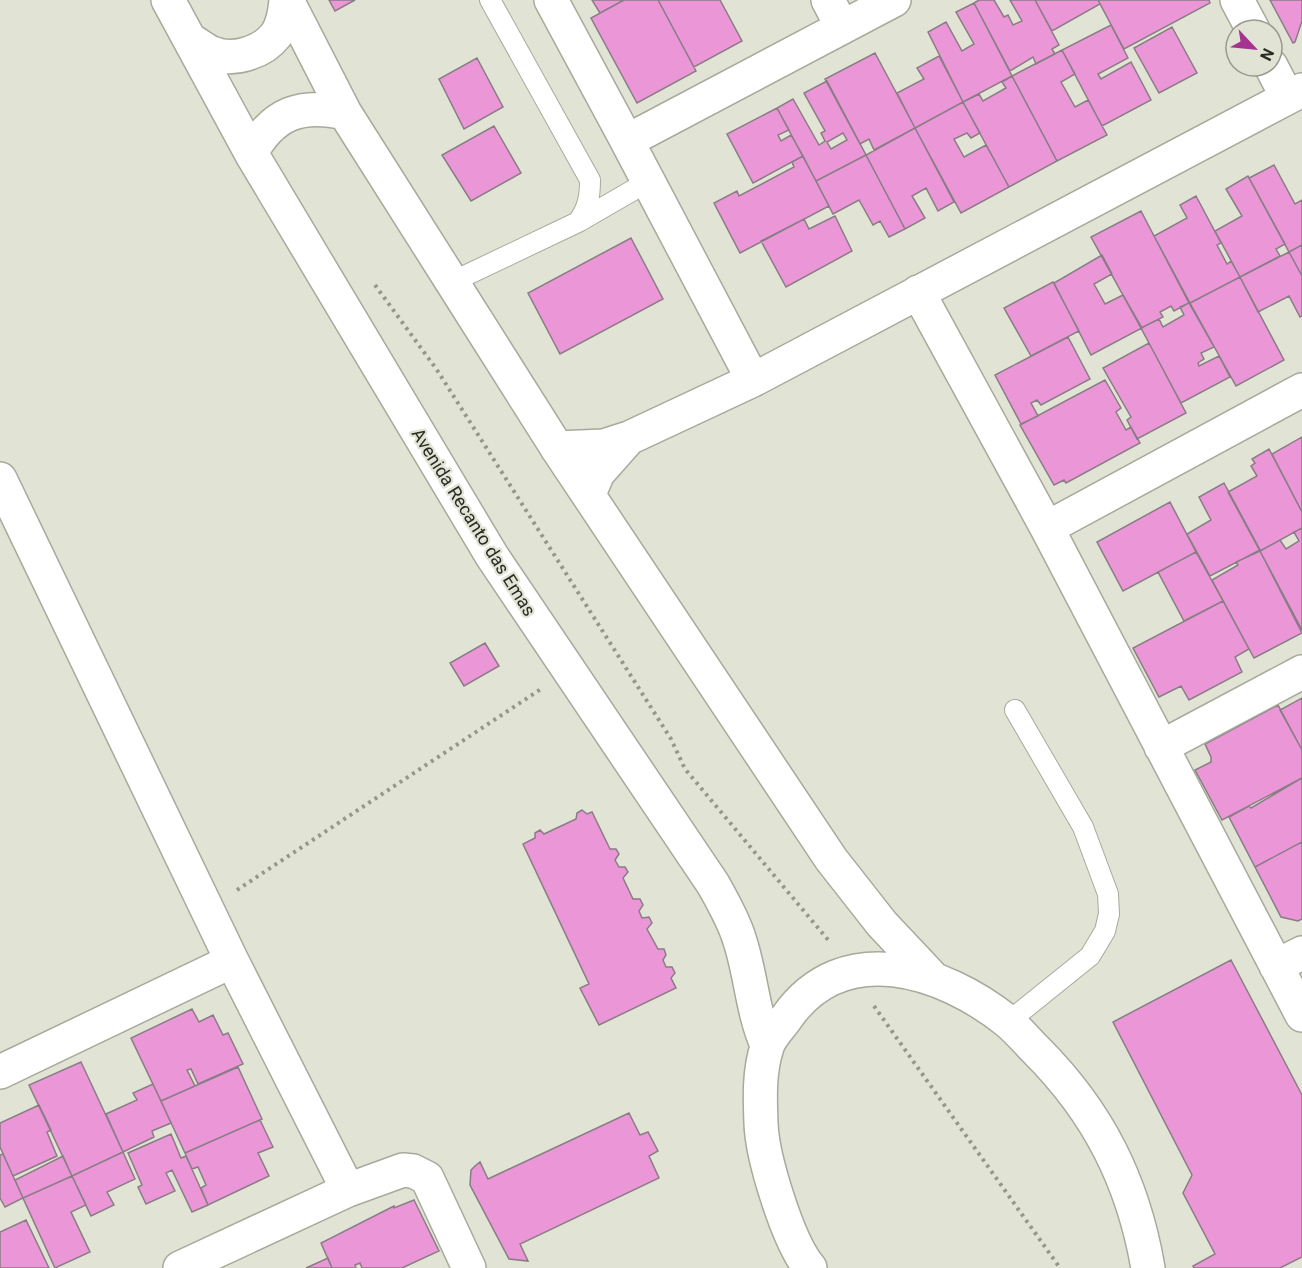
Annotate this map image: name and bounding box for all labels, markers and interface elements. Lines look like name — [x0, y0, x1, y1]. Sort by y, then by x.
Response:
north arrow — [1224, 18, 1284, 78]
text: N — [1256, 45, 1278, 64]
street label: Avenida Recanto das Emas — [408, 424, 540, 620]

